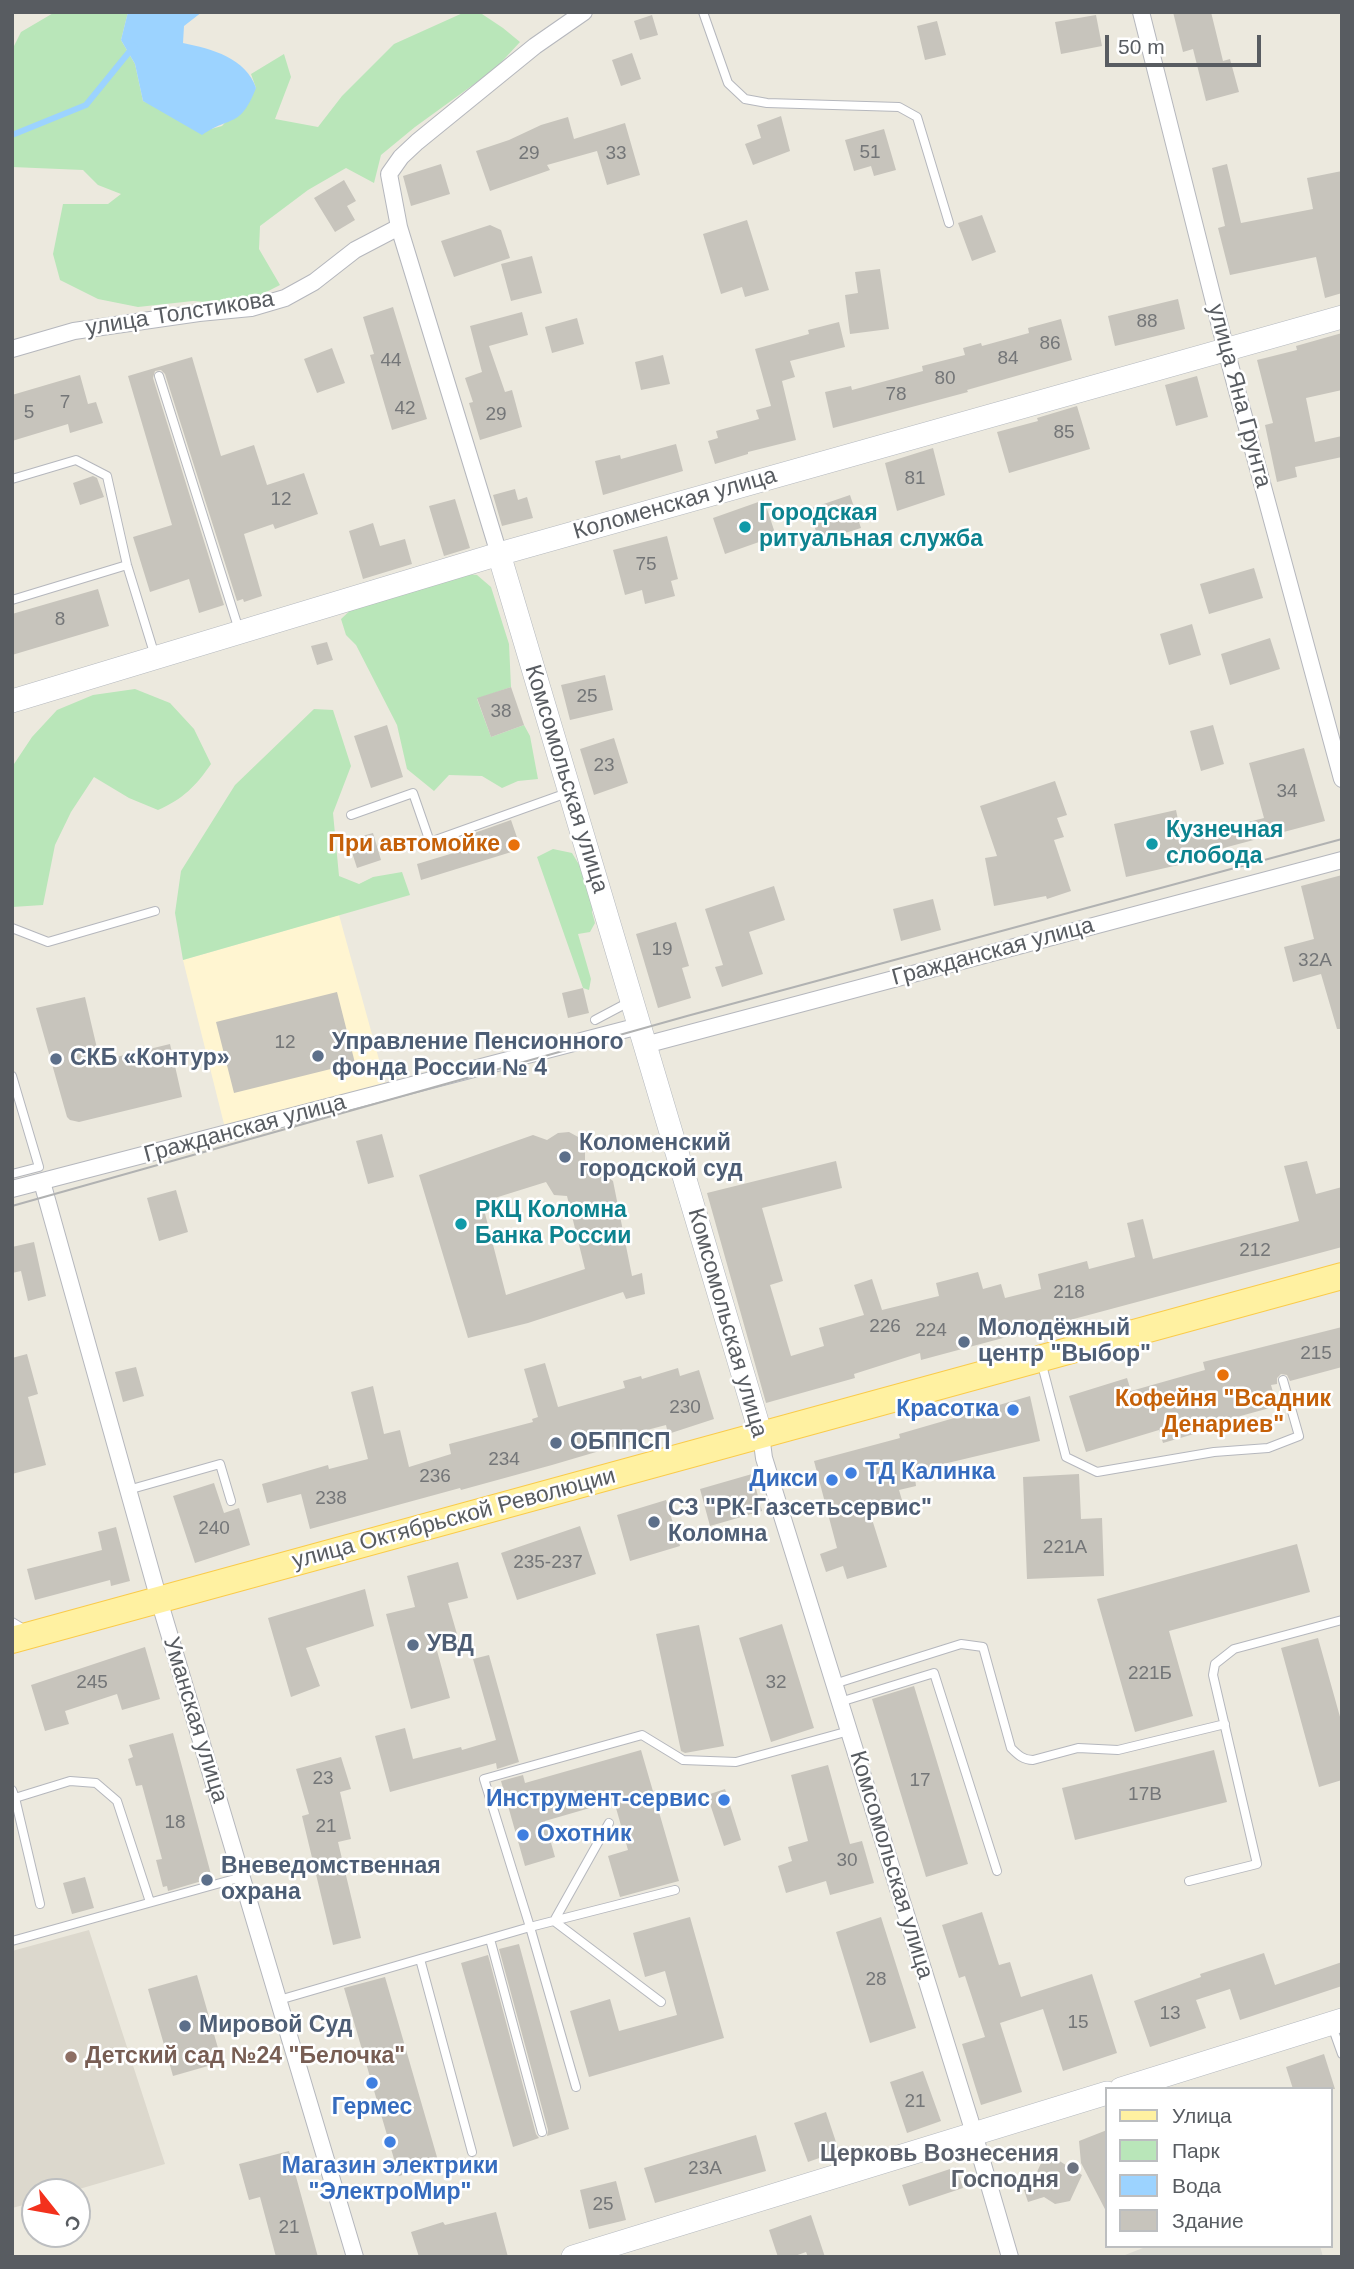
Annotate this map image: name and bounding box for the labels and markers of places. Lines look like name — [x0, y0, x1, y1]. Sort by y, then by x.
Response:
place label: Городская ритуальная служба — [759, 500, 983, 554]
marker: Городская ритуальная служба — [737, 519, 753, 535]
place label: Кузнечная слобода — [1166, 817, 1284, 871]
place label: При автомойке — [328, 831, 500, 859]
marker: Кузнечная слобода — [1144, 836, 1160, 852]
marker: При автомойке — [506, 837, 522, 853]
place label: Управление Пенсионного фонда России № 4 — [332, 1029, 624, 1083]
place label: СКБ «Контур» — [70, 1045, 230, 1073]
marker: Управление Пенсионного фонда России № 4 — [310, 1048, 326, 1064]
marker: СКБ «Контур» — [48, 1051, 64, 1067]
place label: Коломенский городской суд — [579, 1130, 743, 1184]
marker: Коломенский городской суд — [557, 1149, 573, 1165]
place label: РКЦ Коломна Банка России — [475, 1197, 631, 1251]
marker: РКЦ Коломна Банка России — [453, 1216, 469, 1232]
place label: Молодёжный центр "Выбор" — [978, 1315, 1151, 1369]
marker: Молодёжный центр "Выбор" — [956, 1334, 972, 1350]
marker: Кофейня "Всадник Денариев" — [1215, 1367, 1231, 1383]
place label: Кофейня "Всадник Денариев" — [1115, 1386, 1331, 1440]
place label: Красотка — [896, 1396, 999, 1424]
marker: Красотка — [1005, 1402, 1021, 1418]
place label: ОБППСП — [570, 1429, 671, 1457]
marker: ОБППСП — [548, 1435, 564, 1451]
place label: ТД Калинка — [865, 1459, 995, 1487]
marker: ТД Калинка — [843, 1465, 859, 1481]
place label: Дикси — [749, 1466, 818, 1494]
marker: Дикси — [824, 1472, 840, 1488]
place label: СЗ "РК-Газсетьсервис" Коломна — [668, 1495, 932, 1549]
marker: СЗ "РК-Газсетьсервис" Коломна — [646, 1514, 662, 1530]
place label: УВД — [427, 1631, 474, 1659]
marker: УВД — [405, 1637, 421, 1653]
place label: Инструмент-сервис — [486, 1786, 710, 1814]
marker: Инструмент-сервис — [716, 1792, 732, 1808]
place label: Охотник — [537, 1821, 631, 1849]
marker: Охотник — [515, 1827, 531, 1843]
place label: Вневедомственная охрана — [221, 1853, 441, 1907]
marker: Вневедомственная охрана — [199, 1872, 215, 1888]
place label: Мировой Суд — [199, 2012, 352, 2040]
marker: Мировой Суд — [177, 2018, 193, 2034]
place label: Детский сад №24 "Белочка" — [85, 2043, 405, 2071]
marker: Детский сад №24 "Белочка" — [63, 2049, 79, 2065]
marker: Гермес — [364, 2075, 380, 2091]
place label: Гермес — [332, 2094, 412, 2122]
marker: Магазин электрики "ЭлектроМир" — [382, 2134, 398, 2150]
place label: Церковь Вознесения Господня — [820, 2141, 1059, 2195]
place label: Магазин электрики "ЭлектроМир" — [282, 2153, 498, 2207]
marker: Церковь Вознесения Господня — [1065, 2160, 1081, 2176]

